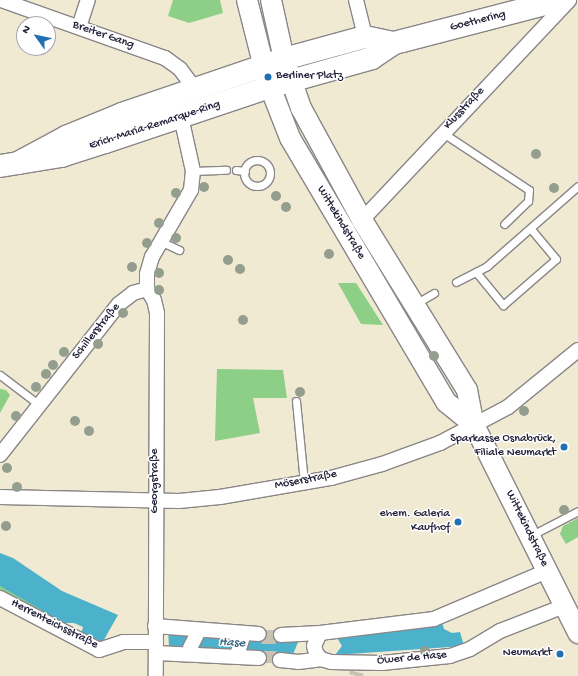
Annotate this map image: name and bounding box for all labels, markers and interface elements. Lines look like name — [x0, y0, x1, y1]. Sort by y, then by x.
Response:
street label: Goethering — [449, 8, 507, 36]
north arrow — [16, 16, 56, 56]
street label: Breiter Gang — [70, 19, 136, 53]
text: N — [20, 24, 34, 36]
place label: Berliner Platz — [276, 70, 343, 84]
marker: Berliner Platz — [263, 72, 273, 82]
street label: Klusstraße — [442, 85, 488, 133]
street label: Erich-Maria-Remarque-Ring — [88, 98, 222, 154]
street label: Wittekindstraße — [312, 184, 368, 262]
street label: Schillerstraße — [70, 301, 124, 363]
place label: Sparkasse Osnabrück, Filiale Neumarkt — [450, 433, 556, 461]
marker: Sparkasse Osnabrück, Filiale Neumarkt — [559, 442, 569, 452]
street label: Georgstraße — [149, 449, 163, 513]
street label: Möserstraße — [274, 468, 338, 494]
street label: Wittekindstraße — [501, 488, 551, 570]
place label: ehem. Galeria Kaufhof — [379, 508, 450, 536]
marker: ehem. Galeria Kaufhof — [453, 517, 463, 527]
street label: Herrenteichsstraße — [8, 597, 100, 653]
water label: Hase — [219, 636, 245, 652]
place label: Neumarkt — [503, 647, 552, 661]
street label: Öwer de Hase — [377, 649, 447, 669]
marker: Neumarkt — [555, 649, 565, 659]

